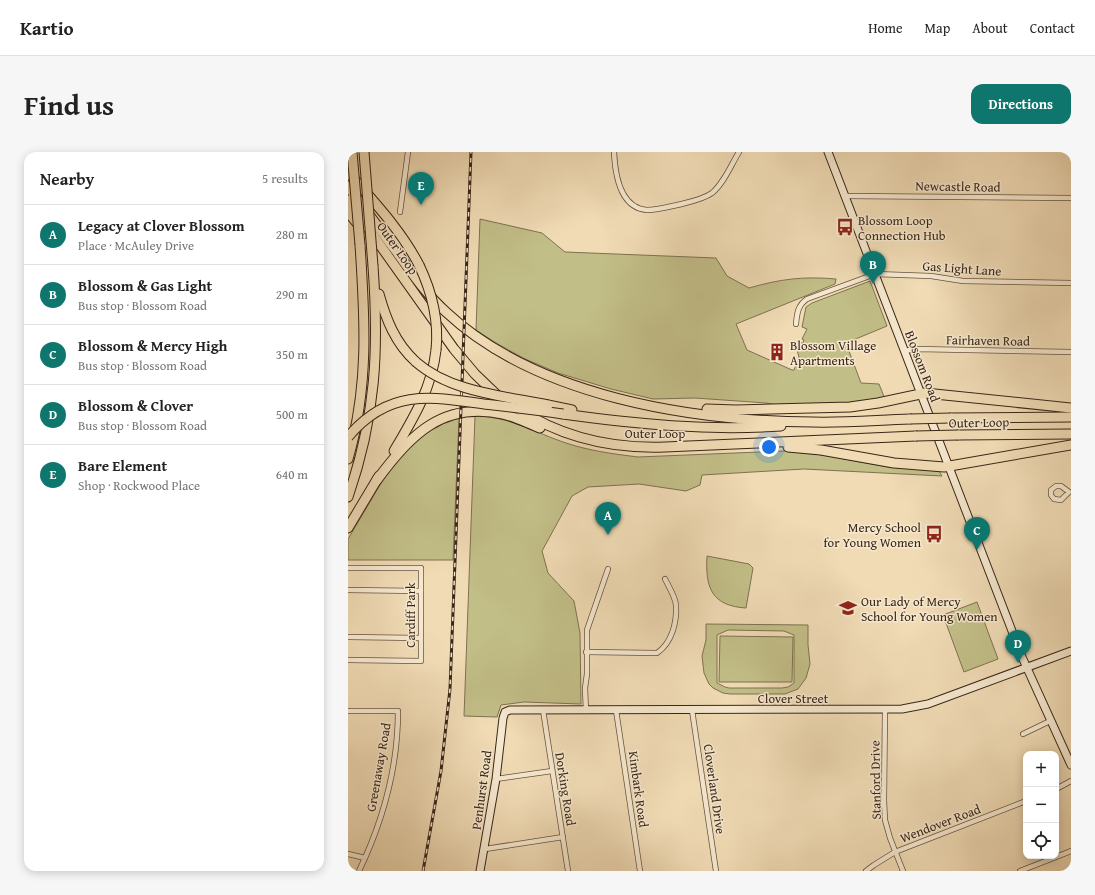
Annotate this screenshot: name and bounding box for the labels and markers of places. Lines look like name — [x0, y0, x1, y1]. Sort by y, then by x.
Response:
pin: E — [408, 172, 434, 205]
place label: Blossom Loop Connection Hub — [858, 211, 946, 245]
bus stop icon: Blossom Loop Connection Hub — [835, 217, 855, 237]
pin: B — [860, 251, 886, 284]
place label: Blossom Village Apartments — [790, 336, 876, 370]
building icon: Blossom Village Apartments — [767, 342, 787, 362]
pin: A — [595, 502, 621, 535]
pin: C — [964, 517, 990, 550]
place label: Mercy School for Young Women — [823, 518, 922, 552]
bus stop icon: Mercy School for Young Women — [924, 524, 944, 544]
place label: Our Lady of Mercy School for Young Women — [861, 592, 998, 626]
school or university icon: Our Lady of Mercy School for Young Women — [838, 598, 858, 618]
pin: D — [1005, 630, 1031, 663]

